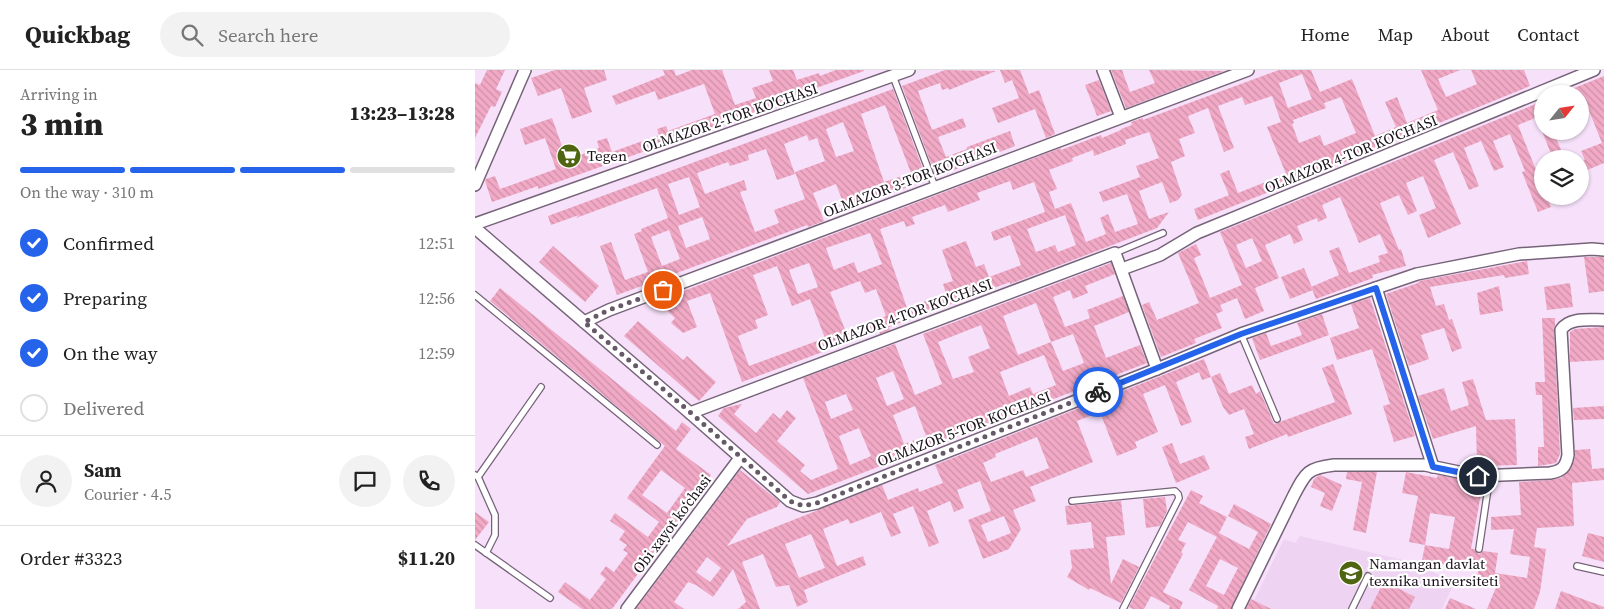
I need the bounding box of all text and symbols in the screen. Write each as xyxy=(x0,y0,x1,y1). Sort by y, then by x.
search box xyxy=(160,12,510,57)
text: Quickbag xyxy=(25,18,130,51)
icon: search xyxy=(178,21,206,49)
text: Search here xyxy=(218,22,318,48)
text: Home xyxy=(1301,22,1350,47)
text: Map xyxy=(1378,22,1413,47)
text: About xyxy=(1441,22,1489,47)
text: Contact xyxy=(1517,22,1579,47)
street label: OLMAZOR 2-TOR KO'CHASI xyxy=(639,78,820,157)
text: Arriving in xyxy=(20,83,98,105)
north arrow xyxy=(1534,85,1589,140)
map controls xyxy=(1534,85,1589,205)
text: 13:23–13:28 xyxy=(350,100,455,126)
text: 3 min xyxy=(20,102,103,146)
street label: OLMAZOR 4-TOR KO'CHASI xyxy=(1261,109,1440,198)
street label: OLMAZOR 3-TOR KO'CHASI xyxy=(820,137,1000,222)
supermarket icon: Tegen xyxy=(556,143,582,169)
place label: Tegen xyxy=(587,145,627,166)
button: layers xyxy=(1534,150,1589,205)
text: On the way · 310 m xyxy=(20,181,154,203)
icon: check xyxy=(20,229,48,257)
text: Confirmed xyxy=(63,230,154,256)
text: 12:51 xyxy=(418,232,455,254)
pin xyxy=(642,269,684,311)
street label: OLMAZOR 4-TOR KO'CHASI xyxy=(815,273,995,356)
icon: bag xyxy=(649,276,677,304)
icon: check xyxy=(20,284,48,312)
text: Preparing xyxy=(63,285,147,311)
text: 12:56 xyxy=(418,287,455,309)
icon: check xyxy=(20,339,48,367)
text: On the way xyxy=(63,340,158,366)
text: 12:59 xyxy=(418,342,455,364)
courier xyxy=(1073,367,1123,417)
icon: bike xyxy=(1084,378,1112,406)
street label: OLMAZOR 5-TOR KO'CHASI xyxy=(874,386,1054,471)
text: Delivered xyxy=(63,395,144,421)
button: person xyxy=(20,455,72,507)
button: chat xyxy=(339,455,391,507)
button: phone xyxy=(403,455,455,507)
pin xyxy=(1457,455,1499,497)
text: Sam xyxy=(84,457,122,483)
icon: home xyxy=(1464,462,1492,490)
street label: Obi xayot koʻchasi xyxy=(627,470,716,577)
text: Courier · 4.5 xyxy=(84,483,172,505)
text: Order #3323 xyxy=(20,545,122,571)
text: $11.20 xyxy=(398,545,455,571)
place label: Namangan davlat texnika universiteti xyxy=(1369,553,1498,591)
school or university icon: Namangan davlat texnika universiteti xyxy=(1338,560,1364,586)

